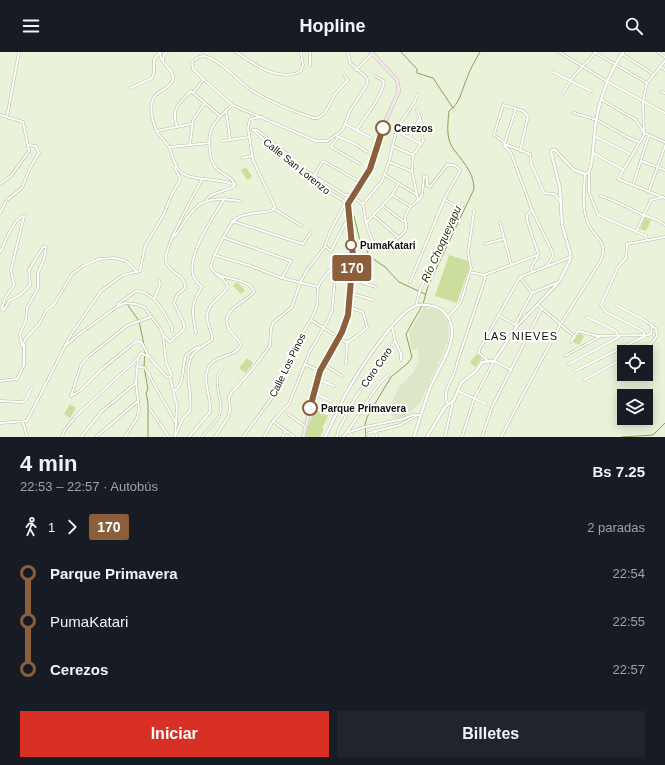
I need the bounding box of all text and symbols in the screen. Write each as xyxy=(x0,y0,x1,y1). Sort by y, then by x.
icon: menu xyxy=(20,15,42,37)
icon: search xyxy=(623,15,645,37)
text: Hopline xyxy=(300,16,366,36)
marker: Cerezos xyxy=(375,120,391,136)
place label: Cerezos xyxy=(394,123,433,134)
street label: Calle San Lorenzo xyxy=(261,136,332,197)
water label: Río Choqueyapu xyxy=(419,204,463,284)
marker: PumaKatari xyxy=(345,239,357,251)
place label: PumaKatari xyxy=(360,240,416,251)
line badge: 170 xyxy=(329,255,375,281)
text: 170 xyxy=(340,260,364,276)
district label: LAS NIEVES xyxy=(484,330,558,342)
street label: Calle Los Pinos xyxy=(267,332,308,399)
street label: Coro Coro xyxy=(359,345,394,389)
map controls xyxy=(617,345,653,425)
button: locate xyxy=(617,345,653,381)
button: layers xyxy=(617,389,653,425)
marker: Parque Primavera xyxy=(302,400,318,416)
place label: Parque Primavera xyxy=(321,403,406,414)
text: 4 min xyxy=(20,451,77,476)
text: Bs 7.25 xyxy=(592,463,645,480)
text: 22:53 – 22:57 · Autobús xyxy=(20,479,158,494)
icon: walk xyxy=(20,516,42,538)
icon: forward xyxy=(61,516,83,538)
text: 170 xyxy=(97,519,121,535)
text: 1 xyxy=(48,520,55,535)
text: 2 paradas xyxy=(587,520,645,535)
text: Parque Primavera xyxy=(50,565,178,582)
text: 22:54 xyxy=(612,566,645,581)
text: PumaKatari xyxy=(50,613,128,630)
text: 22:55 xyxy=(612,614,645,629)
text: Cerezos xyxy=(50,661,108,678)
text: 22:57 xyxy=(612,662,645,677)
button: Iniciar xyxy=(20,711,329,757)
button: Billetes xyxy=(337,711,645,757)

